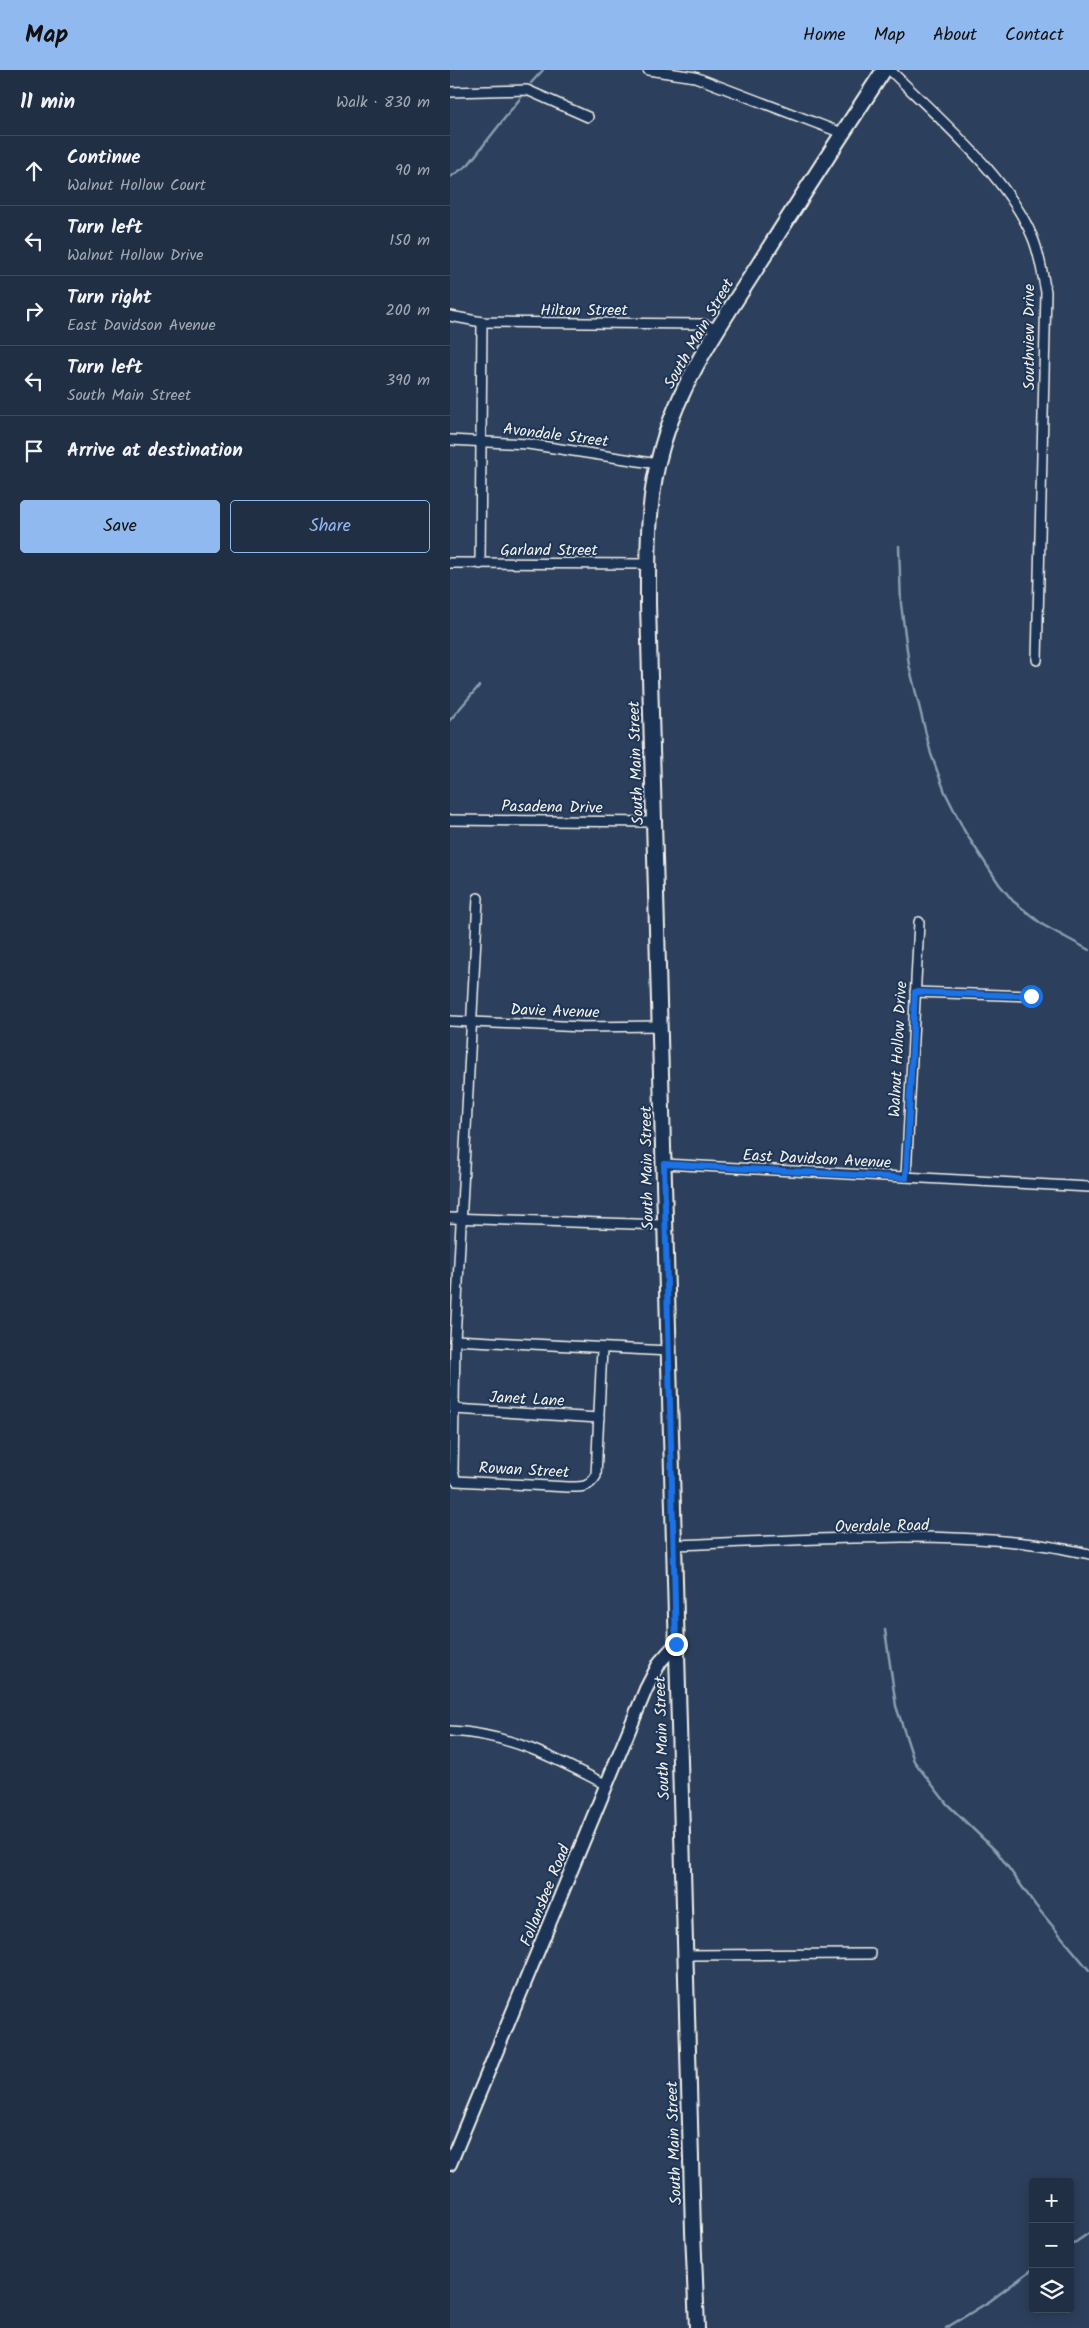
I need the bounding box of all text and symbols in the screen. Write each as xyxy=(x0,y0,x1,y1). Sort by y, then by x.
text: Map xyxy=(25,16,68,55)
text: Home xyxy=(803,21,846,50)
text: Map xyxy=(874,21,905,50)
text: About xyxy=(933,21,977,50)
text: Contact xyxy=(1005,21,1064,50)
text: 11 min xyxy=(20,86,75,119)
text: Walk · 830 m xyxy=(336,90,430,115)
text: Continue xyxy=(67,143,140,173)
icon: ahead xyxy=(20,157,48,185)
text: 90 m xyxy=(395,158,430,183)
text: Walnut Hollow Court xyxy=(67,173,206,198)
text: Turn left xyxy=(67,213,142,243)
icon: left xyxy=(20,227,48,255)
text: 150 m xyxy=(389,228,430,253)
text: Walnut Hollow Drive xyxy=(67,243,203,268)
street label: South Main Street xyxy=(657,273,742,394)
text: Turn right xyxy=(67,283,152,313)
street label: Southview Drive xyxy=(1017,284,1042,390)
icon: right xyxy=(20,297,48,325)
text: 200 m xyxy=(386,298,430,323)
street label: Hilton Street xyxy=(540,298,629,323)
text: East Davidson Avenue xyxy=(67,313,216,338)
text: Turn left xyxy=(67,353,142,383)
icon: left xyxy=(20,367,48,395)
text: 390 m xyxy=(386,368,430,393)
text: South Main Street xyxy=(67,383,191,408)
street label: Avondale Street xyxy=(502,417,611,454)
text: Arrive at destination xyxy=(67,436,243,466)
icon: arrive xyxy=(20,437,48,465)
button: Save xyxy=(20,500,220,553)
button: Share xyxy=(230,500,430,553)
street label: Garland Street xyxy=(500,538,599,563)
street label: South Main Street xyxy=(622,700,651,825)
street label: Pasadena Drive xyxy=(501,794,603,821)
street label: Walnut Hollow Drive xyxy=(882,980,915,1118)
route start xyxy=(1020,985,1043,1008)
street label: Davie Avenue xyxy=(510,997,600,1026)
street label: South Main Street xyxy=(634,1105,661,1230)
street label: East Davidson Avenue xyxy=(742,1143,892,1176)
street label: Janet Lane xyxy=(489,1385,565,1414)
street label: Rowan Street xyxy=(478,1456,571,1485)
street label: Overdale Road xyxy=(835,1513,930,1540)
route end xyxy=(665,1633,688,1656)
street label: South Main Street xyxy=(648,1675,677,1800)
street label: Follansbee Road xyxy=(514,1840,578,1950)
street label: South Main Street xyxy=(660,2080,689,2205)
map controls xyxy=(1029,2178,1074,2313)
button: + xyxy=(1029,2178,1074,2223)
button: − xyxy=(1029,2223,1074,2268)
button: layers xyxy=(1029,2268,1074,2313)

